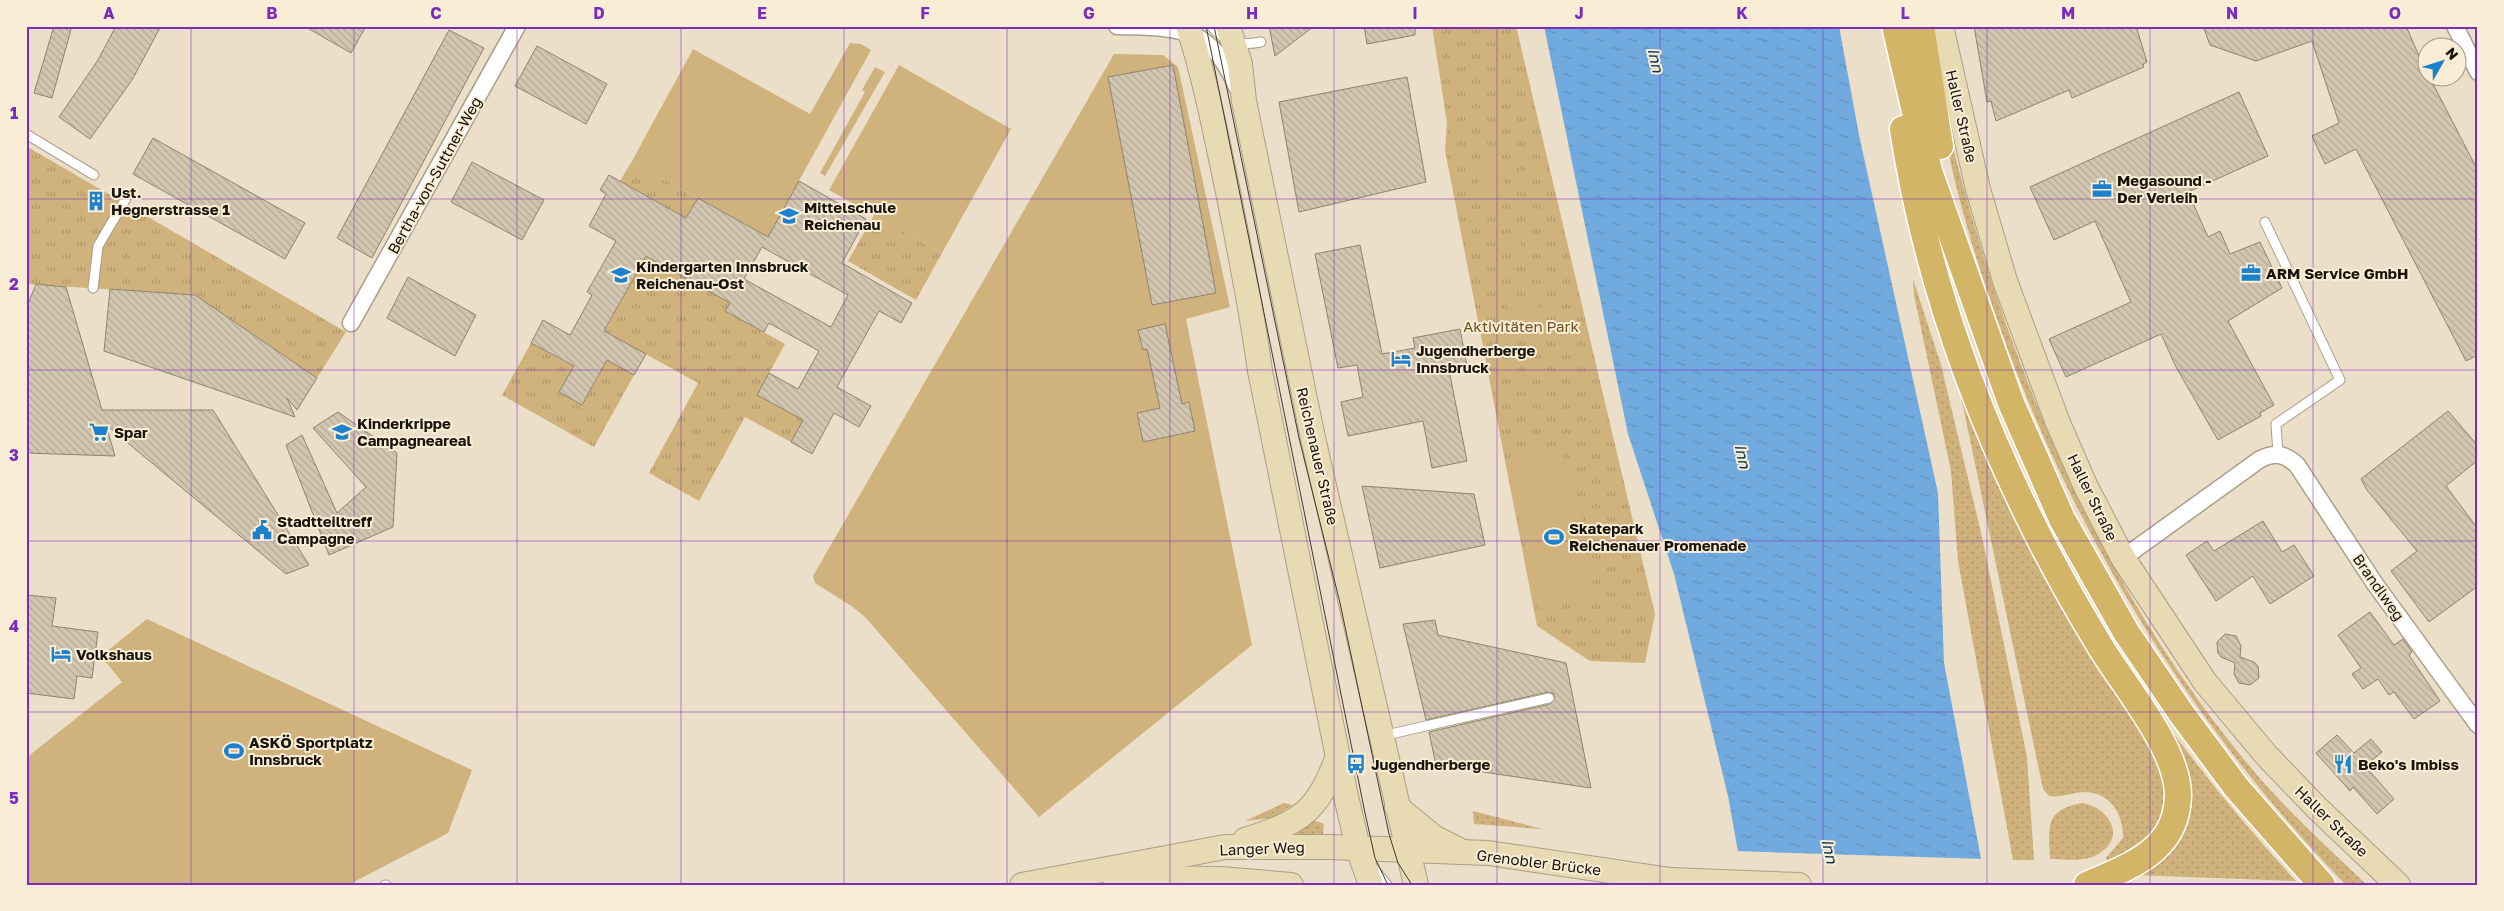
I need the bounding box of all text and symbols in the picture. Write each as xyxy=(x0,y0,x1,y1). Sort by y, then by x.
text: A xyxy=(103,3,115,23)
text: B xyxy=(266,3,278,23)
text: C xyxy=(430,3,442,23)
text: D xyxy=(593,3,605,23)
text: E xyxy=(757,3,767,23)
text: F xyxy=(920,3,930,23)
text: G xyxy=(1083,3,1095,23)
text: H xyxy=(1246,3,1258,23)
text: I xyxy=(1412,3,1418,23)
text: J xyxy=(1574,3,1584,23)
text: K xyxy=(1736,3,1748,23)
text: L xyxy=(1900,3,1910,23)
text: M xyxy=(2061,3,2075,23)
text: N xyxy=(2226,3,2238,23)
text: O xyxy=(2389,3,2401,23)
north arrow xyxy=(2416,38,2466,88)
text: N xyxy=(2443,44,2462,63)
water label: Inn xyxy=(1644,46,1669,75)
street label: Haller Straße xyxy=(1943,68,1981,164)
street label: Bertha-von-Suttner-Weg xyxy=(383,93,485,257)
text: 1 xyxy=(10,103,18,123)
place label: Megasound - Der Verleih xyxy=(2117,171,2212,206)
office icon: Megasound - Der Verleih xyxy=(2091,178,2113,200)
place label: Ust. Hegnerstrasse 1 xyxy=(111,183,230,218)
building icon: Ust. Hegnerstrasse 1 xyxy=(85,190,107,212)
place label: Mittelschule Reichenau xyxy=(804,198,896,233)
school or university icon: Mittelschule Reichenau xyxy=(778,205,800,227)
place label: Kindergarten Innsbruck Reichenau-Ost xyxy=(636,257,809,292)
office icon: ARM Service GmbH xyxy=(2240,262,2262,284)
school or university icon: Kindergarten Innsbruck Reichenau-Ost xyxy=(610,264,632,286)
place label: ARM Service GmbH xyxy=(2266,264,2408,282)
text: 2 xyxy=(9,274,19,294)
park label: Aktivitäten Park xyxy=(1463,317,1579,335)
place label: Jugendherberge Innsbruck xyxy=(1416,341,1536,376)
hotel icon: Jugendherberge Innsbruck xyxy=(1390,348,1412,370)
street label: Reichenauer Straße xyxy=(1293,385,1343,527)
place label: Kinderkrippe Campagneareal xyxy=(357,414,471,449)
supermarket icon: Spar xyxy=(88,421,110,443)
school or university icon: Kinderkrippe Campagneareal xyxy=(331,421,353,443)
place label: Spar xyxy=(114,423,148,441)
water label: Inn xyxy=(1731,442,1756,471)
text: 3 xyxy=(9,445,19,465)
street label: Haller Straße xyxy=(2064,451,2122,544)
place label: Stadtteiltreff Campagne xyxy=(277,512,373,547)
public building icon: Stadtteiltreff Campagne xyxy=(251,519,273,541)
place label: Skatepark Reichenauer Promenade xyxy=(1569,519,1747,554)
sports icon: Skatepark Reichenauer Promenade xyxy=(1543,526,1565,548)
street label: Brandlweg xyxy=(2349,550,2409,624)
text: 4 xyxy=(9,616,19,636)
hotel icon: Volkshaus xyxy=(50,643,72,665)
place label: Volkshaus xyxy=(76,645,152,663)
place label: ASKÖ Sportplatz Innsbruck xyxy=(249,733,373,768)
sports icon: ASKÖ Sportplatz Innsbruck xyxy=(223,740,245,762)
bus stop icon: Jugendherberge xyxy=(1345,753,1367,775)
restaurant icon: Beko's Imbiss xyxy=(2332,753,2354,775)
place label: Jugendherberge xyxy=(1371,755,1491,773)
place label: Beko's Imbiss xyxy=(2358,755,2459,773)
street label: Haller Straße xyxy=(2292,782,2372,861)
text: 5 xyxy=(9,788,19,808)
water label: Inn xyxy=(1818,837,1843,866)
street label: Langer Weg xyxy=(1219,838,1305,858)
street label: Grenobler Brücke xyxy=(1476,845,1603,879)

